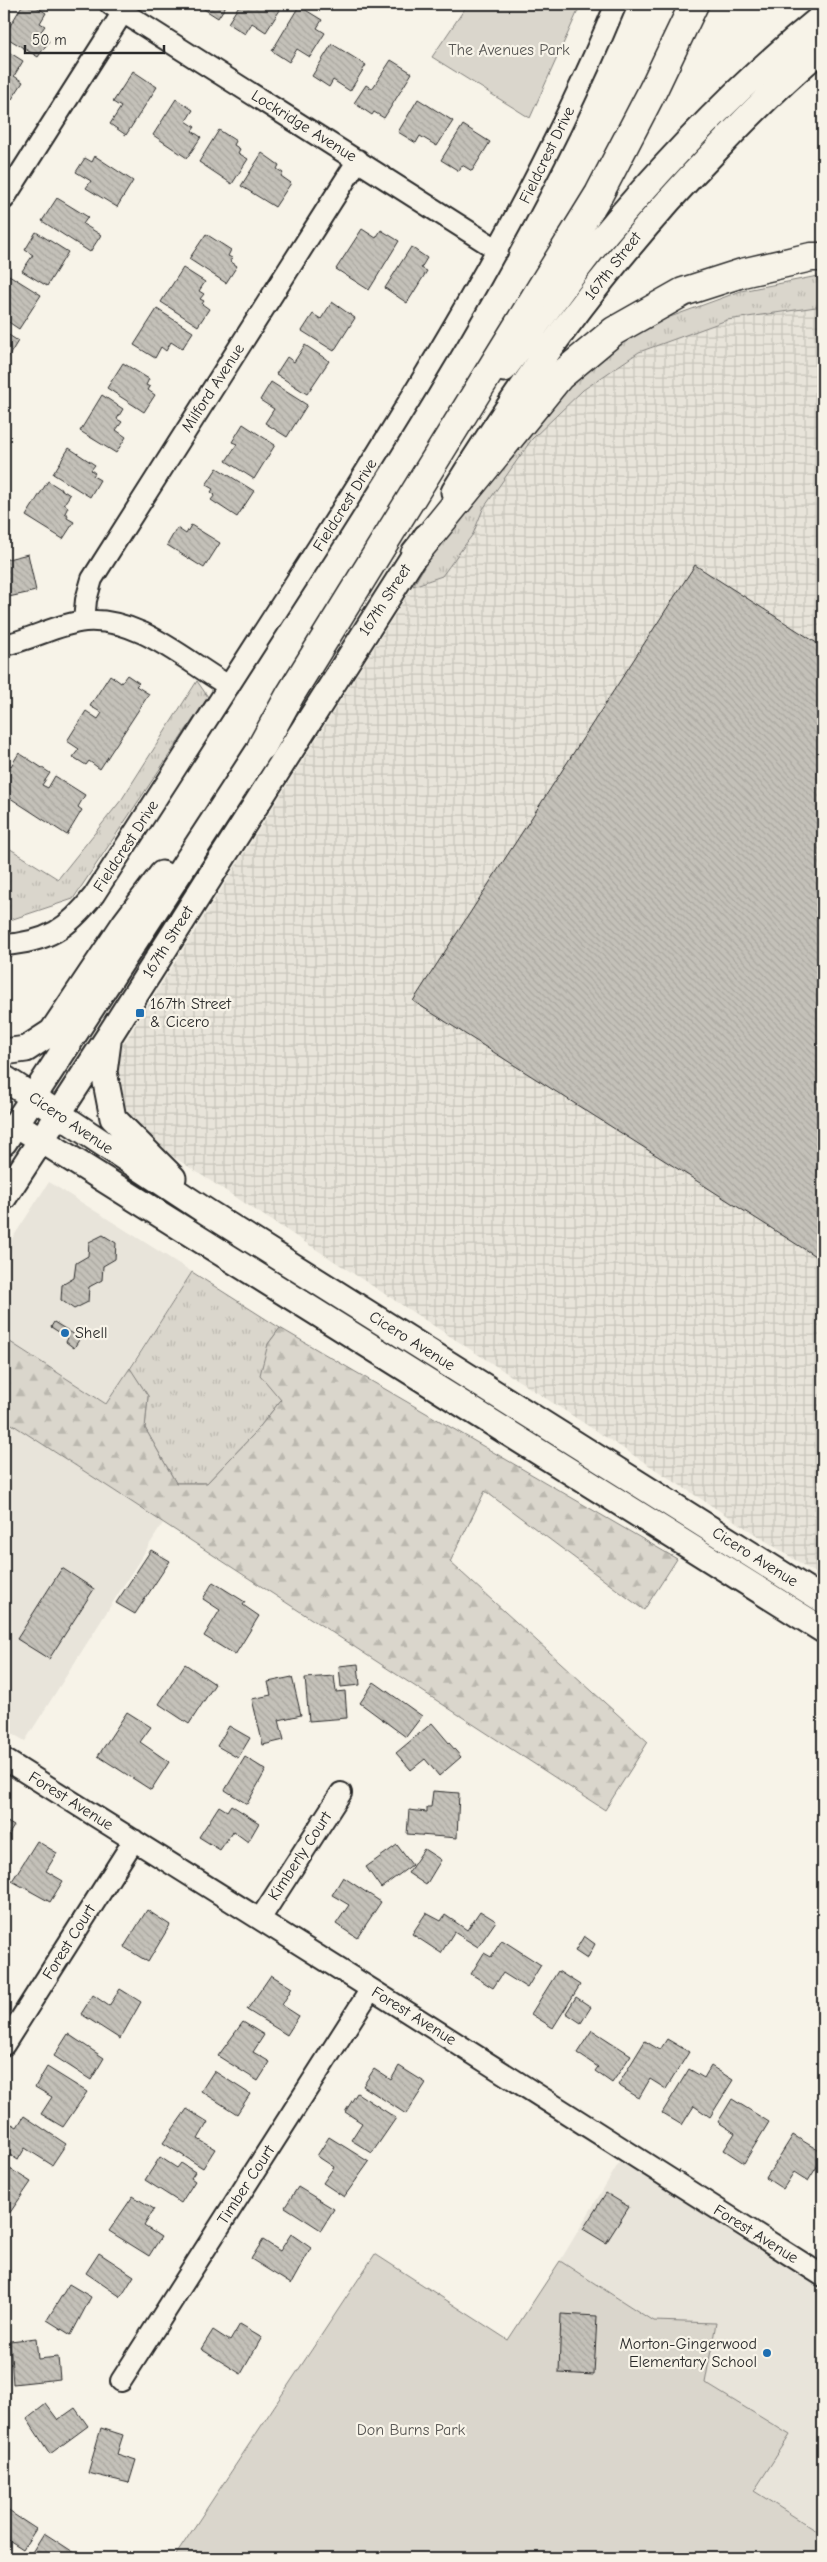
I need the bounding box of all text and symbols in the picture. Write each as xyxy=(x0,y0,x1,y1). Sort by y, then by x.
scale bar xyxy=(25,22,164,54)
text: 50 m xyxy=(32,31,67,49)
park label: The Avenues Park xyxy=(448,41,570,59)
street label: Lockridge Avenue xyxy=(248,86,360,166)
street label: Fieldcrest Drive xyxy=(516,104,578,206)
street label: 167th Street xyxy=(581,228,645,304)
street label: Milford Avenue xyxy=(178,340,248,436)
street label: Fieldcrest Drive xyxy=(309,455,381,555)
street label: 167th Street xyxy=(355,561,415,639)
street label: Fieldcrest Drive xyxy=(90,797,162,895)
street label: 167th Street xyxy=(139,902,197,981)
place label: 167th Street & Cicero xyxy=(150,995,232,1031)
marker: 167th Street & Cicero xyxy=(134,1007,146,1019)
street label: Cicero Avenue xyxy=(25,1088,117,1158)
street label: Cicero Avenue xyxy=(366,1307,458,1375)
place label: Shell xyxy=(75,1324,107,1342)
marker: Shell xyxy=(59,1327,71,1339)
street label: Cicero Avenue xyxy=(709,1523,801,1591)
street label: Forest Avenue xyxy=(25,1768,117,1834)
street label: Kimberly Court xyxy=(265,1808,336,1904)
street label: Forest Court xyxy=(39,1901,99,1983)
street label: Forest Avenue xyxy=(368,1983,460,2049)
street label: Timber Court xyxy=(214,2142,279,2228)
street label: Forest Avenue xyxy=(710,2201,802,2267)
place label: Morton-Gingerwood Elementary School xyxy=(619,2335,757,2371)
marker: Morton-Gingerwood Elementary School xyxy=(761,2347,773,2359)
park label: Don Burns Park xyxy=(357,2421,466,2439)

